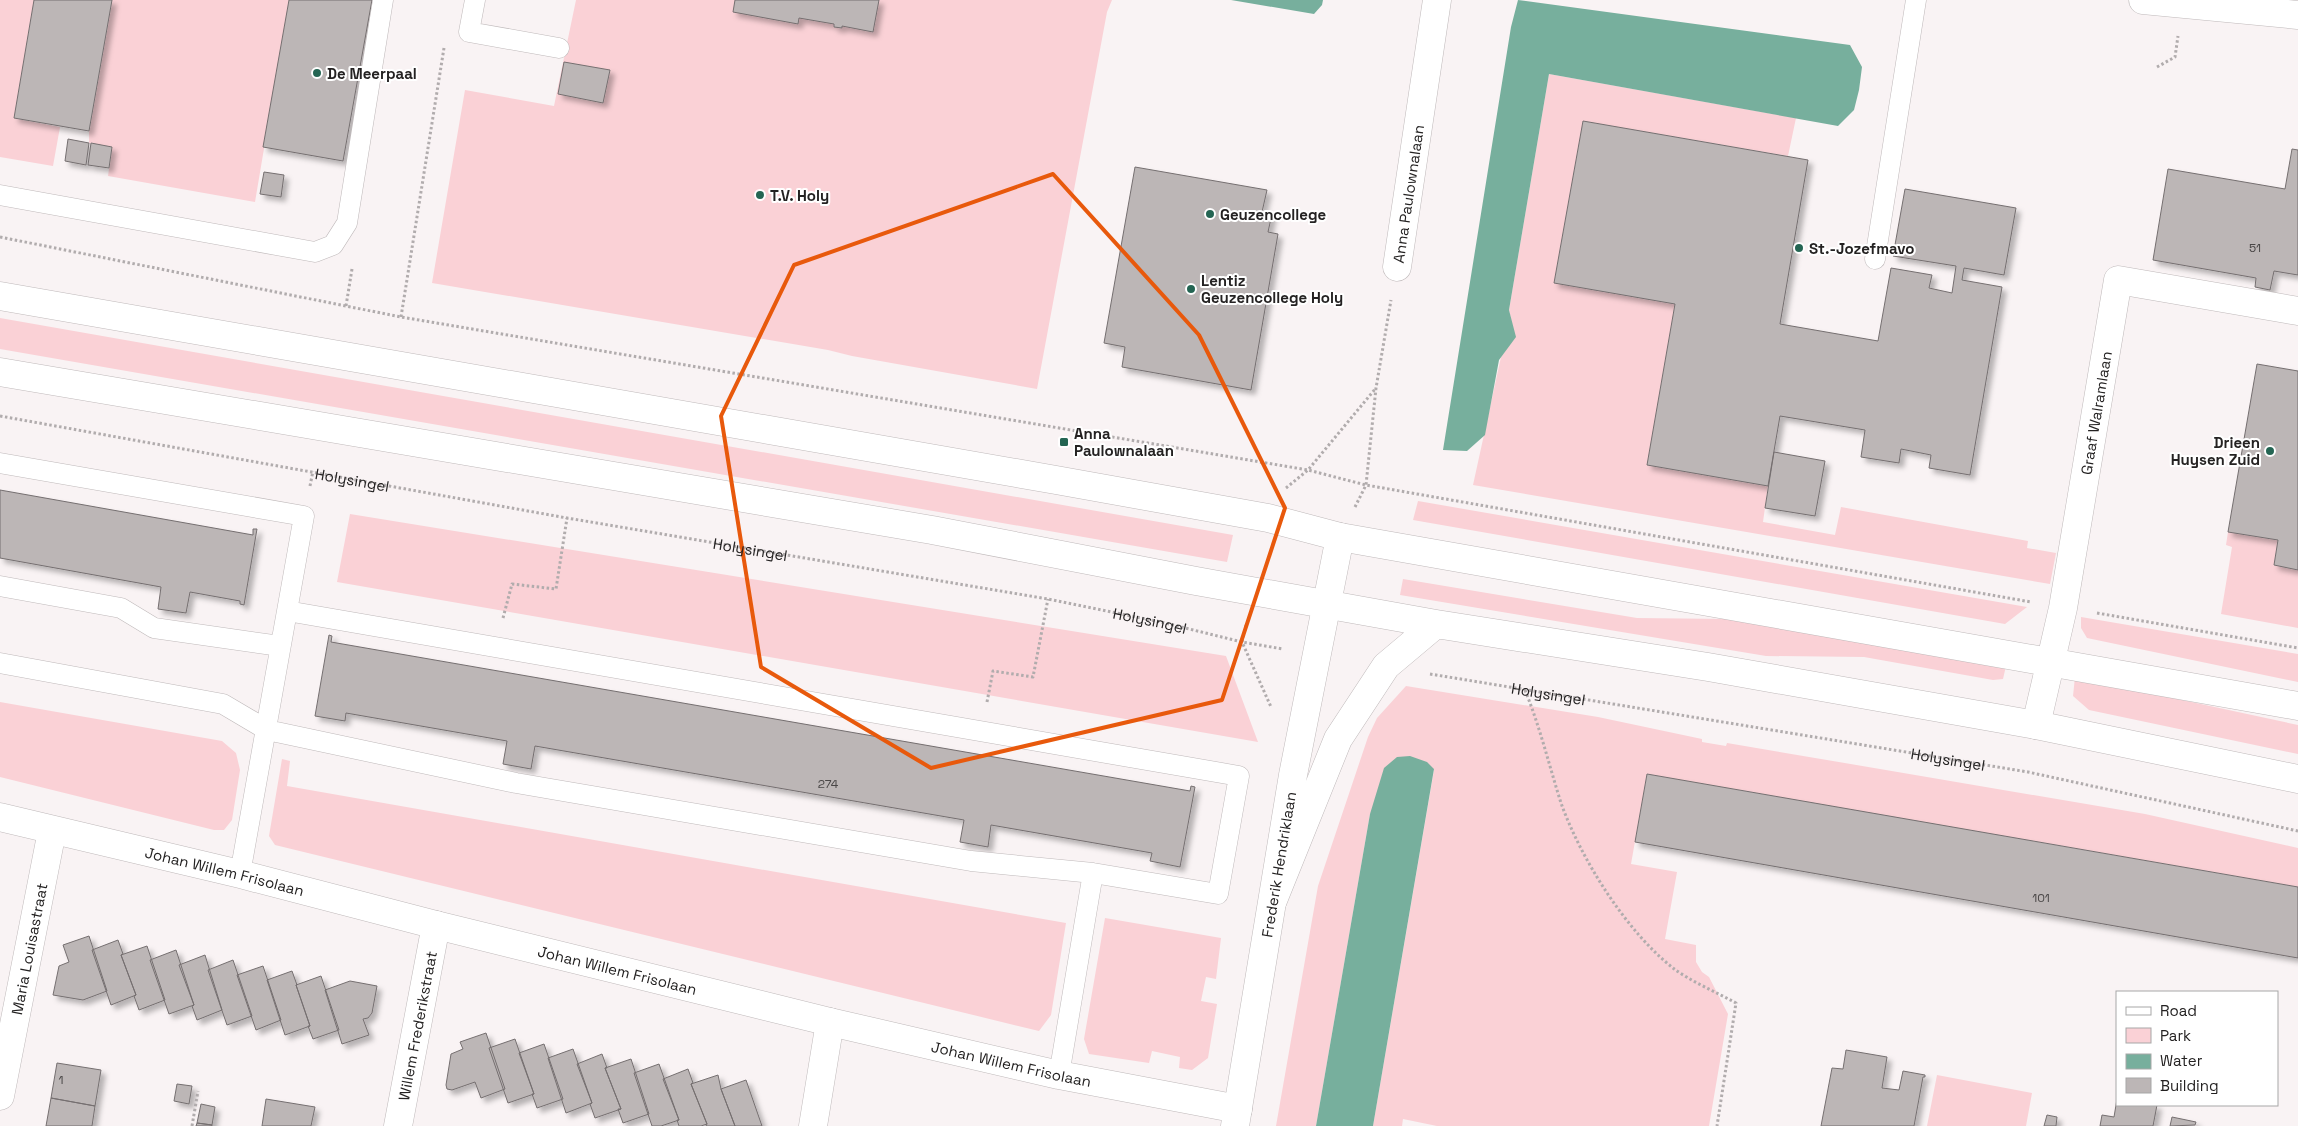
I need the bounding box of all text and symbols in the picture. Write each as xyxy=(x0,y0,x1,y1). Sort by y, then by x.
place label: De Meerpaal xyxy=(327,64,417,83)
marker: De Meerpaal xyxy=(311,67,323,79)
street label: Anna Paulownalaan xyxy=(1388,123,1428,264)
place label: T.V. Holy xyxy=(770,186,829,205)
marker: T.V. Holy xyxy=(754,189,766,201)
place label: Geuzencollege xyxy=(1220,205,1327,224)
marker: Geuzencollege xyxy=(1204,208,1216,220)
place label: St.-Jozefmavo xyxy=(1809,239,1914,258)
house number: 51 xyxy=(2249,240,2261,256)
marker: St.-Jozefmavo xyxy=(1793,242,1805,254)
place label: Lentiz Geuzencollege Holy xyxy=(1201,271,1343,307)
marker: Lentiz Geuzencollege Holy xyxy=(1185,283,1197,295)
street label: Graaf Walramlaan xyxy=(2076,350,2115,476)
place label: Anna Paulownalaan xyxy=(1074,424,1174,460)
place label: Drieen Huysen Zuid xyxy=(2171,433,2260,469)
marker: Anna Paulownalaan xyxy=(1058,436,1070,448)
marker: Drieen Huysen Zuid xyxy=(2264,445,2276,457)
street label: Holysingel xyxy=(314,463,391,495)
street label: Holysingel xyxy=(712,533,789,564)
street label: Holysingel xyxy=(1111,603,1189,638)
street label: Holysingel xyxy=(1510,678,1587,709)
street label: Holysingel xyxy=(1910,743,1987,774)
house number: 274 xyxy=(818,776,839,792)
street label: Frederik Hendriklaan xyxy=(1257,790,1300,939)
street label: Johan Willem Frisolaan xyxy=(143,842,306,900)
street label: Maria Louisastraat xyxy=(7,881,51,1016)
house number: 101 xyxy=(2032,890,2050,906)
street label: Johan Willem Frisolaan xyxy=(536,941,699,998)
street label: Willem Frederikstraat xyxy=(394,949,440,1102)
legend xyxy=(2116,991,2278,1106)
text: Road xyxy=(2160,1001,2197,1020)
text: Park xyxy=(2160,1026,2191,1045)
street label: Johan Willem Frisolaan xyxy=(930,1036,1093,1090)
text: Water xyxy=(2160,1051,2203,1070)
house number: 1 xyxy=(58,1072,64,1088)
text: Building xyxy=(2160,1076,2219,1095)

